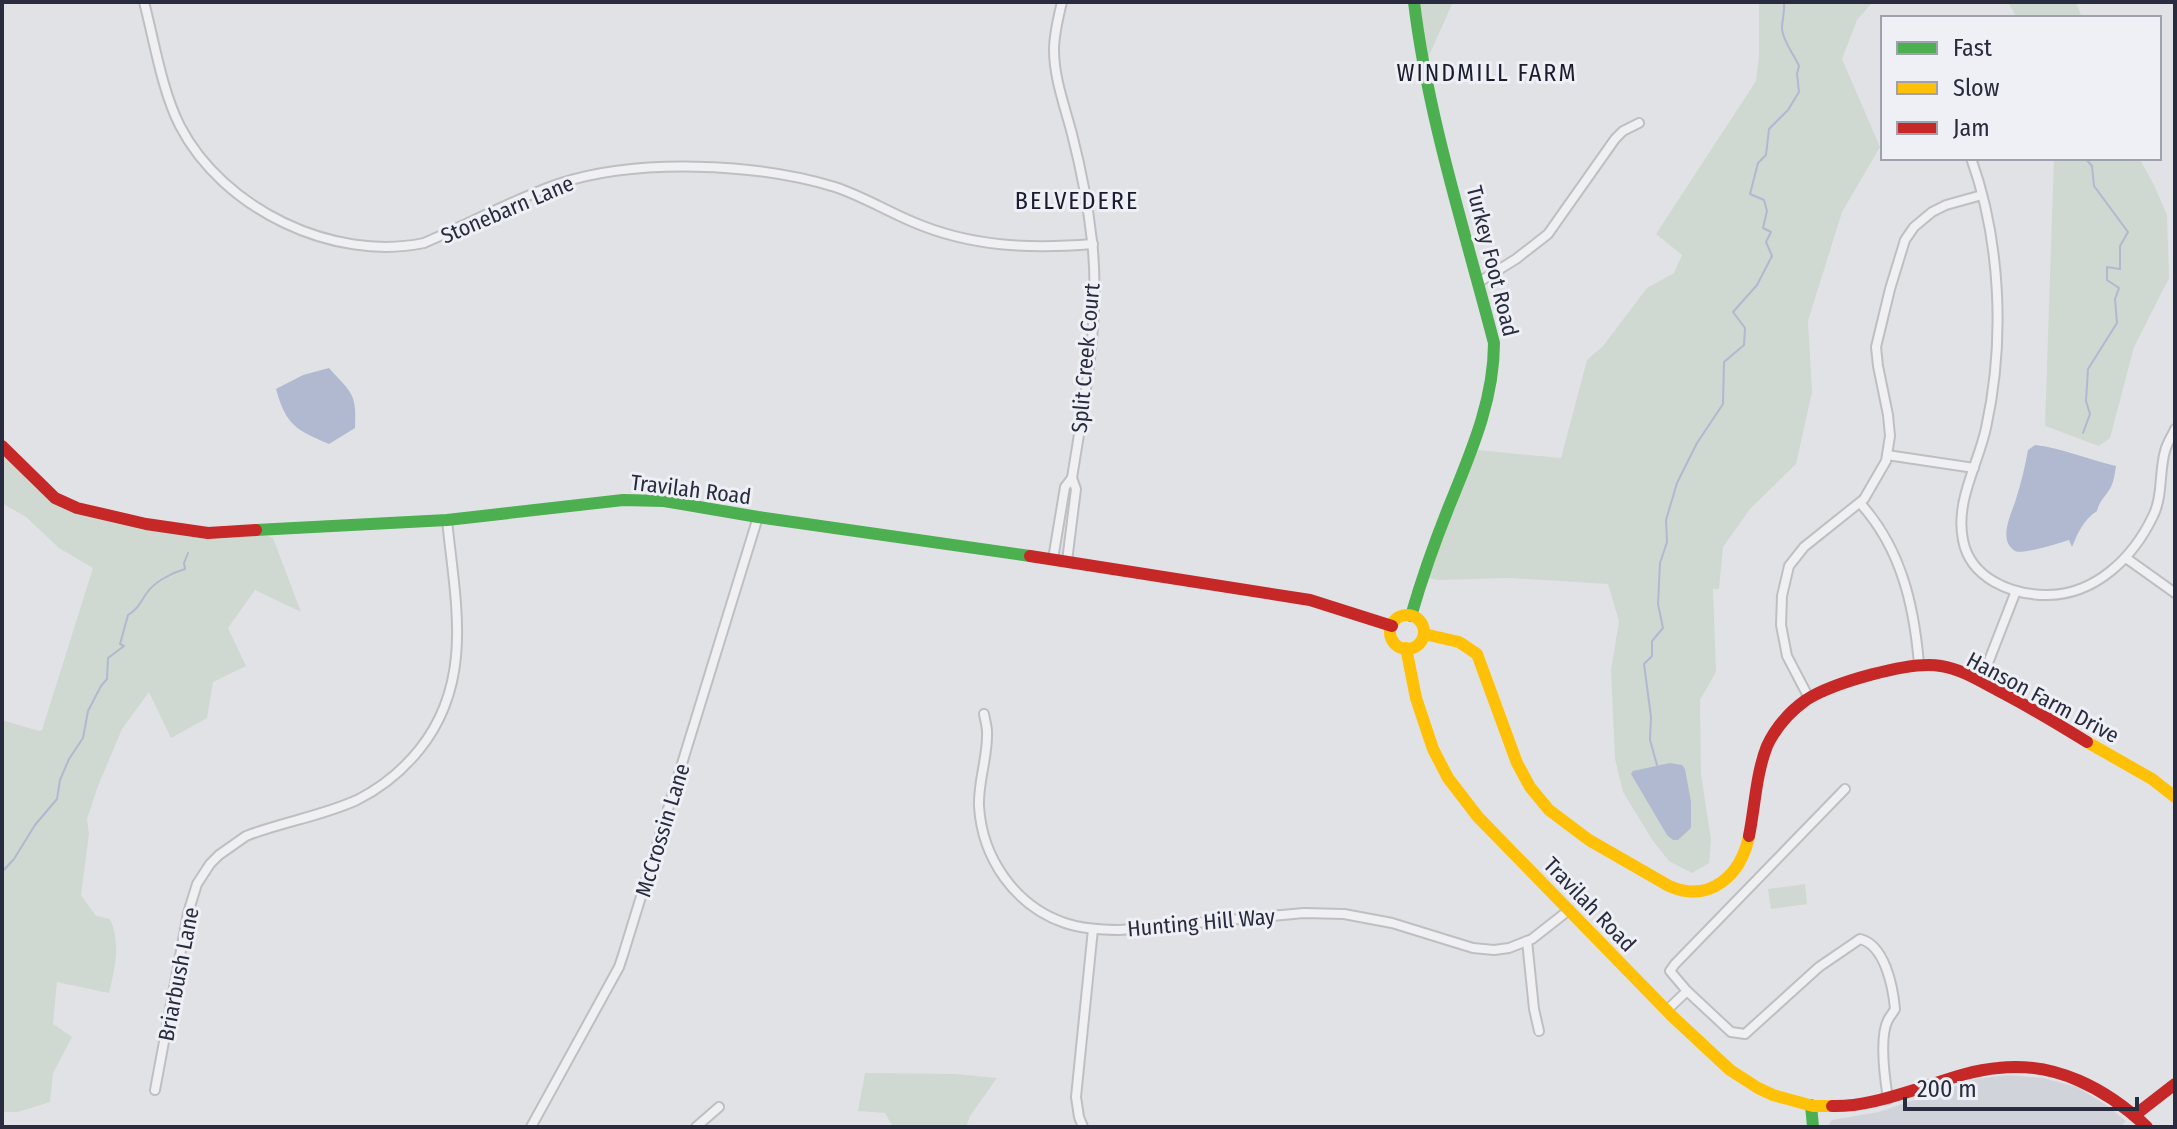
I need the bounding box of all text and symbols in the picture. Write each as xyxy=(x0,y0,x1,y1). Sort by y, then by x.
legend xyxy=(1881,16,2161,160)
text: Fast xyxy=(1953,34,1992,62)
district label: WINDMILL FARM xyxy=(1397,59,1577,87)
text: Slow xyxy=(1953,74,2000,102)
text: Jam xyxy=(1953,114,1990,142)
street label: Stonebarn Lane xyxy=(437,169,578,250)
street label: Turkey Foot Road xyxy=(1461,183,1524,339)
district label: BELVEDERE xyxy=(1015,187,1139,215)
street label: Split Creek Court xyxy=(1066,281,1106,434)
street label: Travilah Road xyxy=(629,469,753,510)
street label: Hanson Farm Drive xyxy=(1962,646,2124,749)
street label: McCrossin Lane xyxy=(629,760,696,900)
street label: Travilah Road xyxy=(1538,851,1641,957)
street label: Hunting Hill Way xyxy=(1126,903,1276,942)
street label: Briarbush Lane xyxy=(152,905,205,1043)
scale bar xyxy=(1905,1061,2137,1111)
text: 200 m xyxy=(1917,1075,1977,1103)

